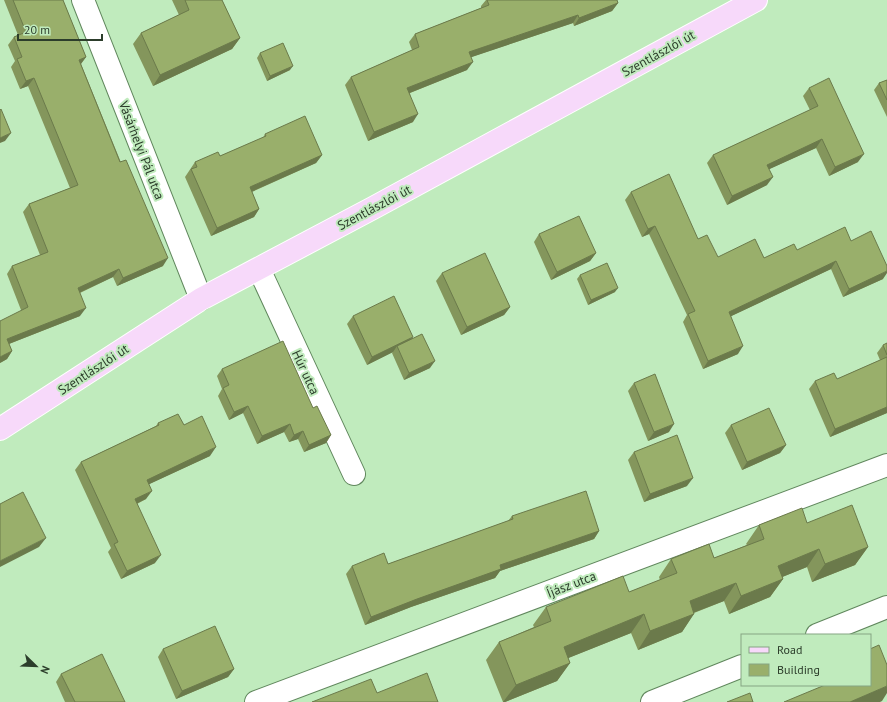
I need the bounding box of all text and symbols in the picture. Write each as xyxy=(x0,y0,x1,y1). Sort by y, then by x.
scale bar xyxy=(18,16,102,42)
text: 20 m xyxy=(24,22,50,37)
street label: Szentlászlói út xyxy=(619,26,698,81)
street label: Vásárhelyi Pál utca xyxy=(115,98,168,202)
street label: Szentlászlói út xyxy=(334,181,415,234)
street label: Szentlászlói út xyxy=(55,340,132,399)
street label: Húr utca xyxy=(288,347,323,397)
street label: Íjász utca xyxy=(544,567,598,602)
legend xyxy=(741,634,871,686)
text: Road xyxy=(777,642,802,657)
north arrow xyxy=(16,646,56,686)
text: Building xyxy=(777,662,820,677)
text: N xyxy=(37,664,53,676)

